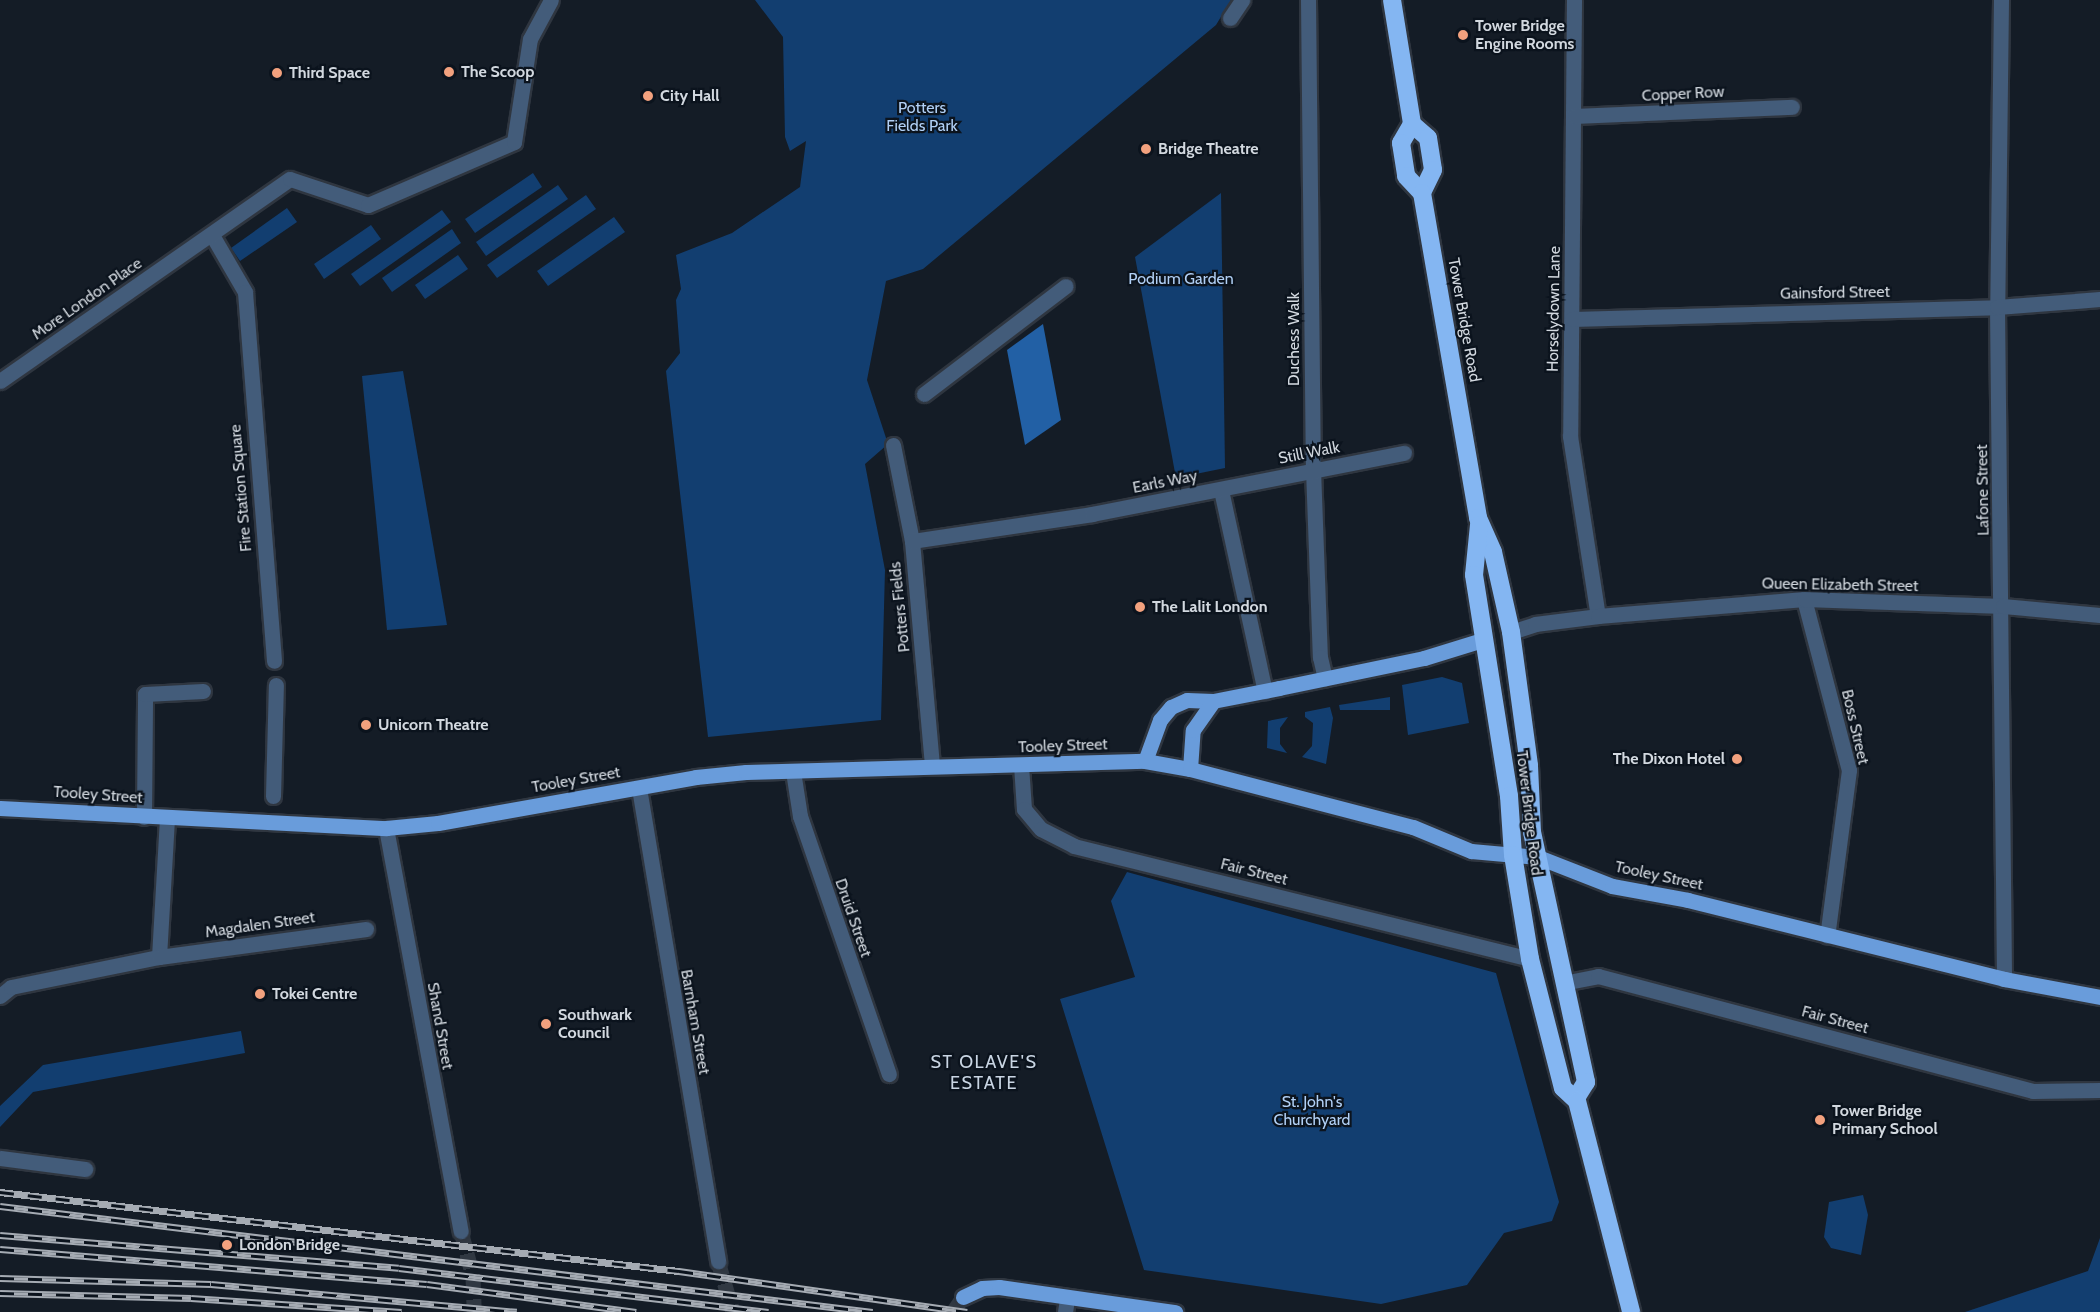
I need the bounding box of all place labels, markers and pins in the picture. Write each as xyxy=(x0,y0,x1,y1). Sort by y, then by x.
place label: Tower Bridge Engine Rooms xyxy=(1475,16,1574,54)
marker: Tower Bridge Engine Rooms xyxy=(1456,28,1470,42)
place label: The Scoop xyxy=(461,62,534,82)
place label: Third Space xyxy=(289,63,370,83)
marker: The Scoop xyxy=(442,65,456,79)
marker: Third Space xyxy=(270,66,284,80)
place label: City Hall xyxy=(660,86,720,106)
marker: City Hall xyxy=(641,89,655,103)
place label: Bridge Theatre xyxy=(1158,139,1259,159)
marker: Bridge Theatre xyxy=(1139,142,1153,156)
place label: The Lalit London xyxy=(1152,597,1268,617)
marker: The Lalit London xyxy=(1133,600,1147,614)
place label: Unicorn Theatre xyxy=(378,715,489,735)
marker: Unicorn Theatre xyxy=(359,718,373,732)
place label: The Dixon Hotel xyxy=(1613,749,1725,769)
marker: The Dixon Hotel xyxy=(1730,752,1744,766)
place label: Tokei Centre xyxy=(272,984,357,1004)
marker: Tokei Centre xyxy=(253,987,267,1001)
place label: Southwark Council xyxy=(558,1005,632,1043)
marker: Southwark Council xyxy=(539,1017,553,1031)
place label: Tower Bridge Primary School xyxy=(1832,1101,1938,1139)
marker: Tower Bridge Primary School xyxy=(1813,1113,1827,1127)
place label: London Bridge xyxy=(239,1235,340,1255)
marker: London Bridge xyxy=(220,1238,234,1252)

